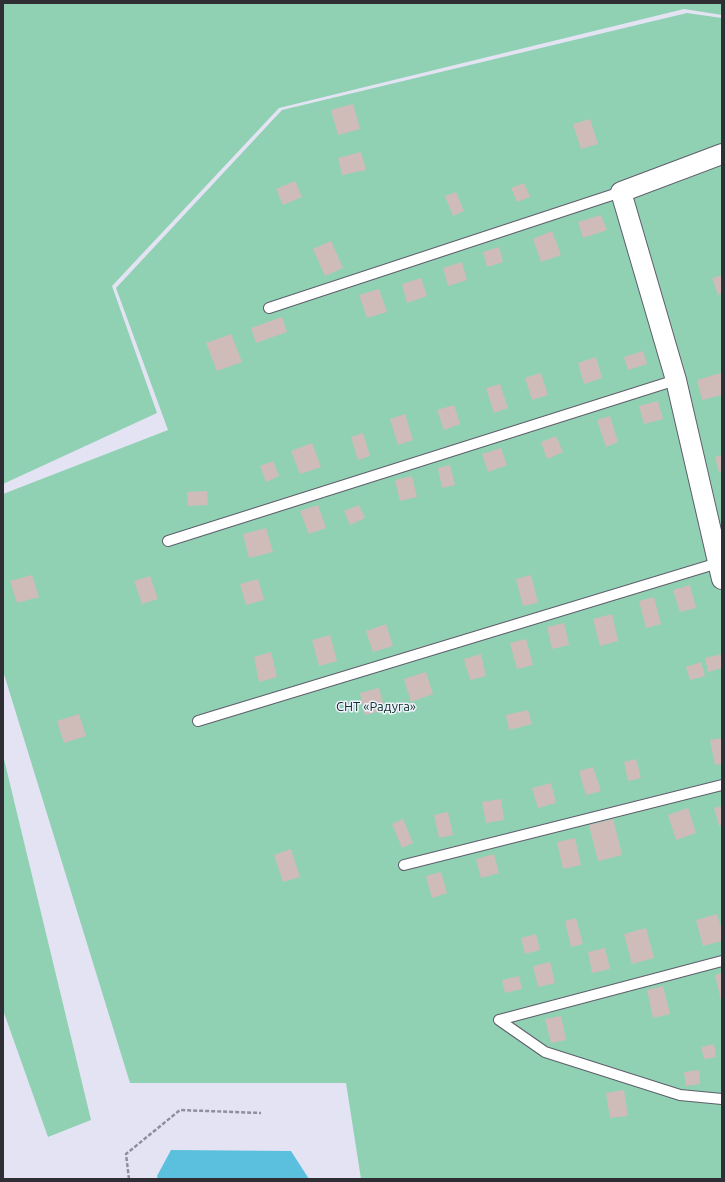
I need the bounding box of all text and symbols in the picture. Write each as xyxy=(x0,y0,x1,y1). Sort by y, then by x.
park label: СНТ «Радуга» xyxy=(336,699,416,715)

